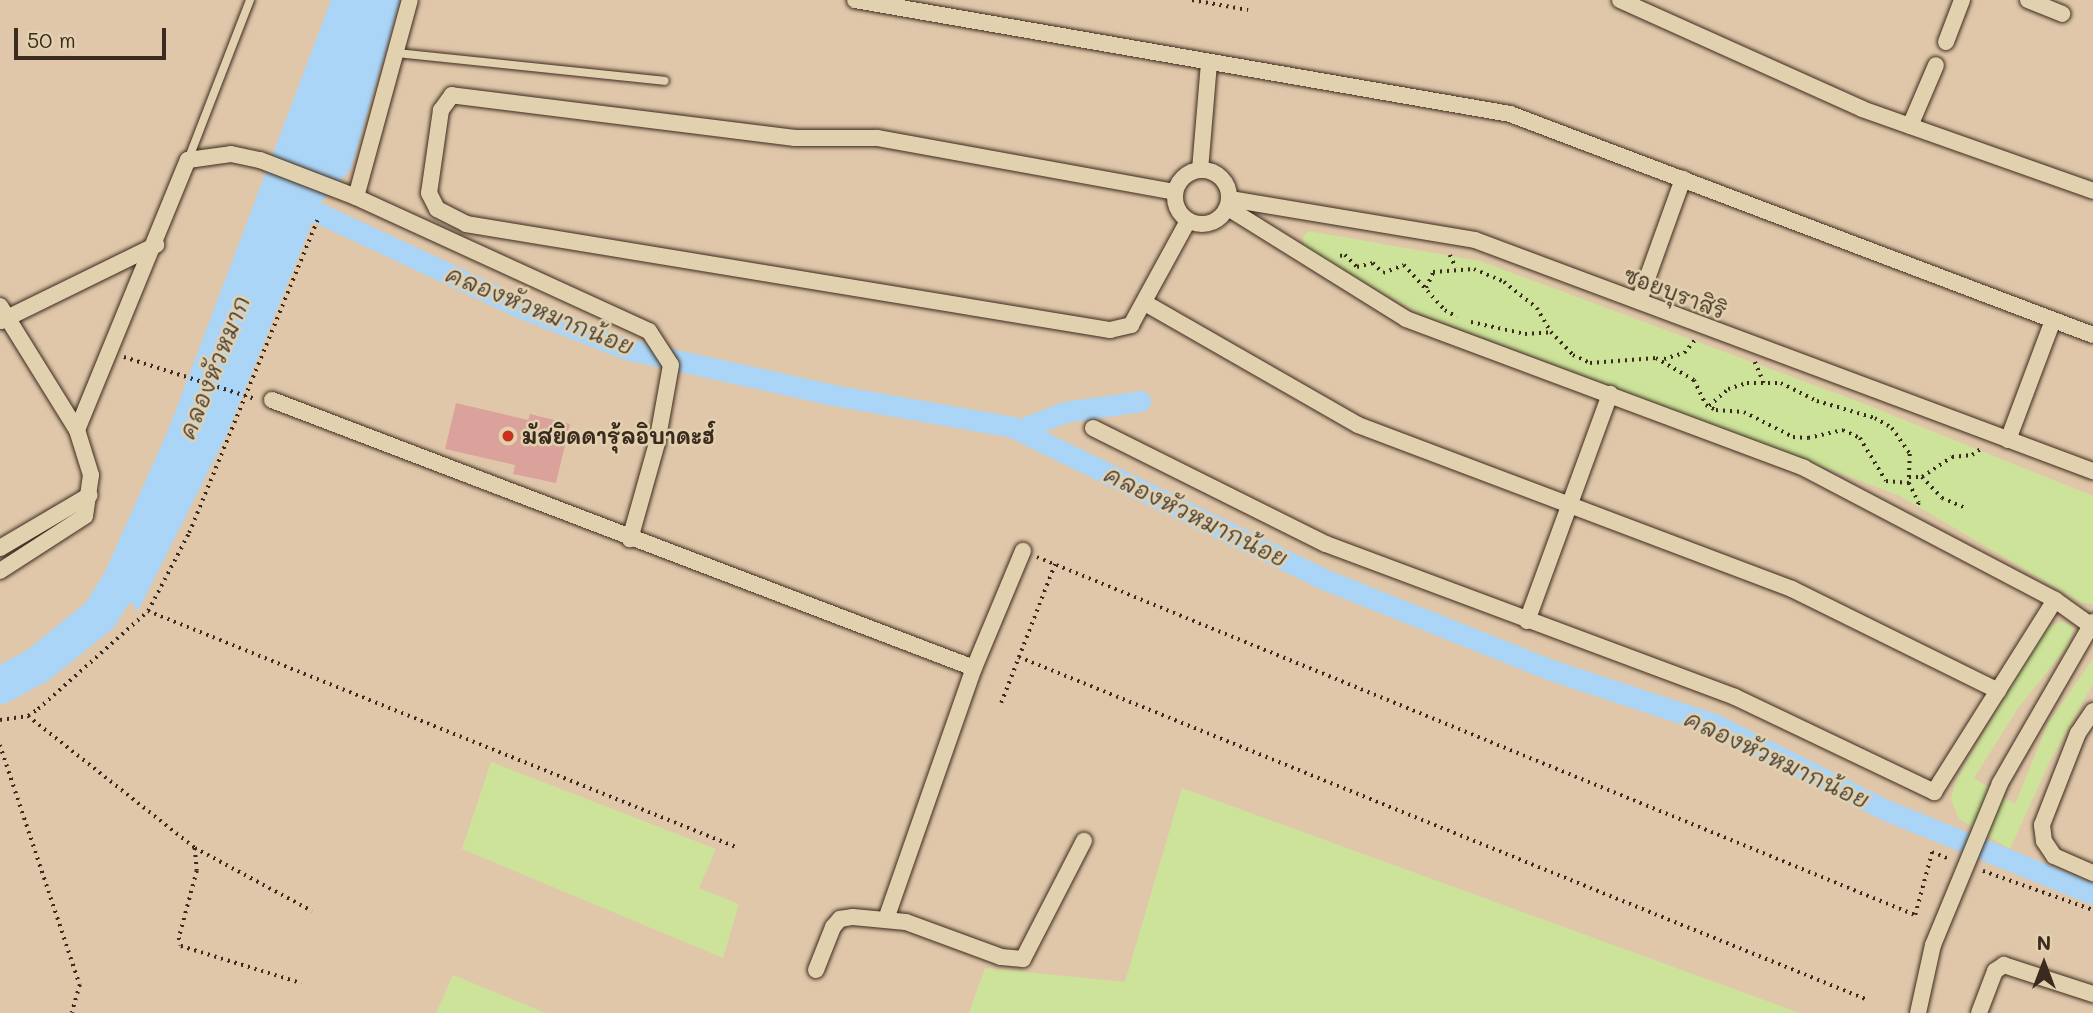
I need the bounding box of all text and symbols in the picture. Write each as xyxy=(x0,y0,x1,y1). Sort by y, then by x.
scale bar xyxy=(18,14,170,58)
text: 50 m xyxy=(27,26,76,53)
water label: คลองหัวหมากน้อย xyxy=(442,260,638,360)
street label: ซอยบุราสิริ xyxy=(1620,262,1730,324)
water label: คลองหัวหมาก xyxy=(173,291,255,443)
place label: มัสยิดดารุ้ลอิบาดะฮ์ xyxy=(522,423,715,449)
marker: มัสยิดดารุ้ลอิบาดะฮ์ xyxy=(500,428,516,444)
water label: คลองหัวหมากน้อย xyxy=(1100,460,1292,572)
water label: คลองหัวหมากน้อย xyxy=(1681,704,1873,814)
north arrow xyxy=(2009,929,2079,999)
text: N xyxy=(2037,930,2051,955)

